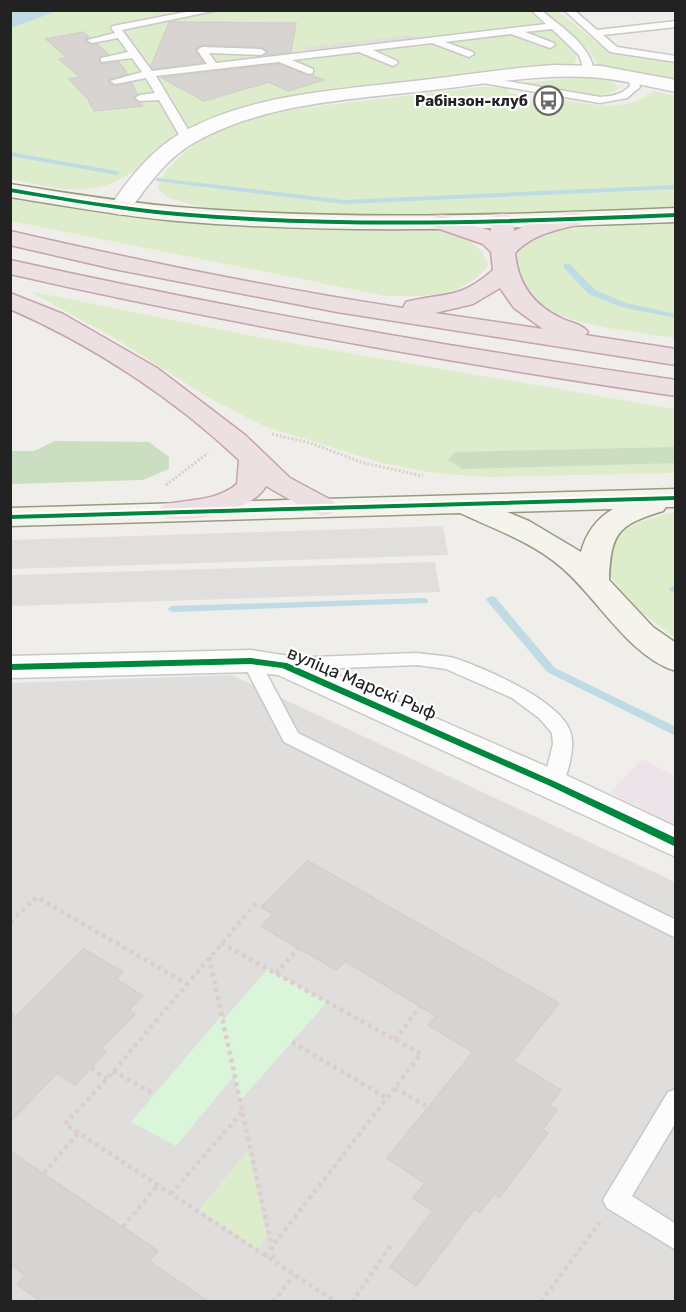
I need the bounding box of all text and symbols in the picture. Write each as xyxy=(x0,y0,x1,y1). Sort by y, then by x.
bus stop icon: Рабінзон-клуб xyxy=(533,85,565,117)
place label: Рабінзон-клуб xyxy=(415,92,528,110)
street label: вуліца Марскі Рыф xyxy=(284,642,440,724)

